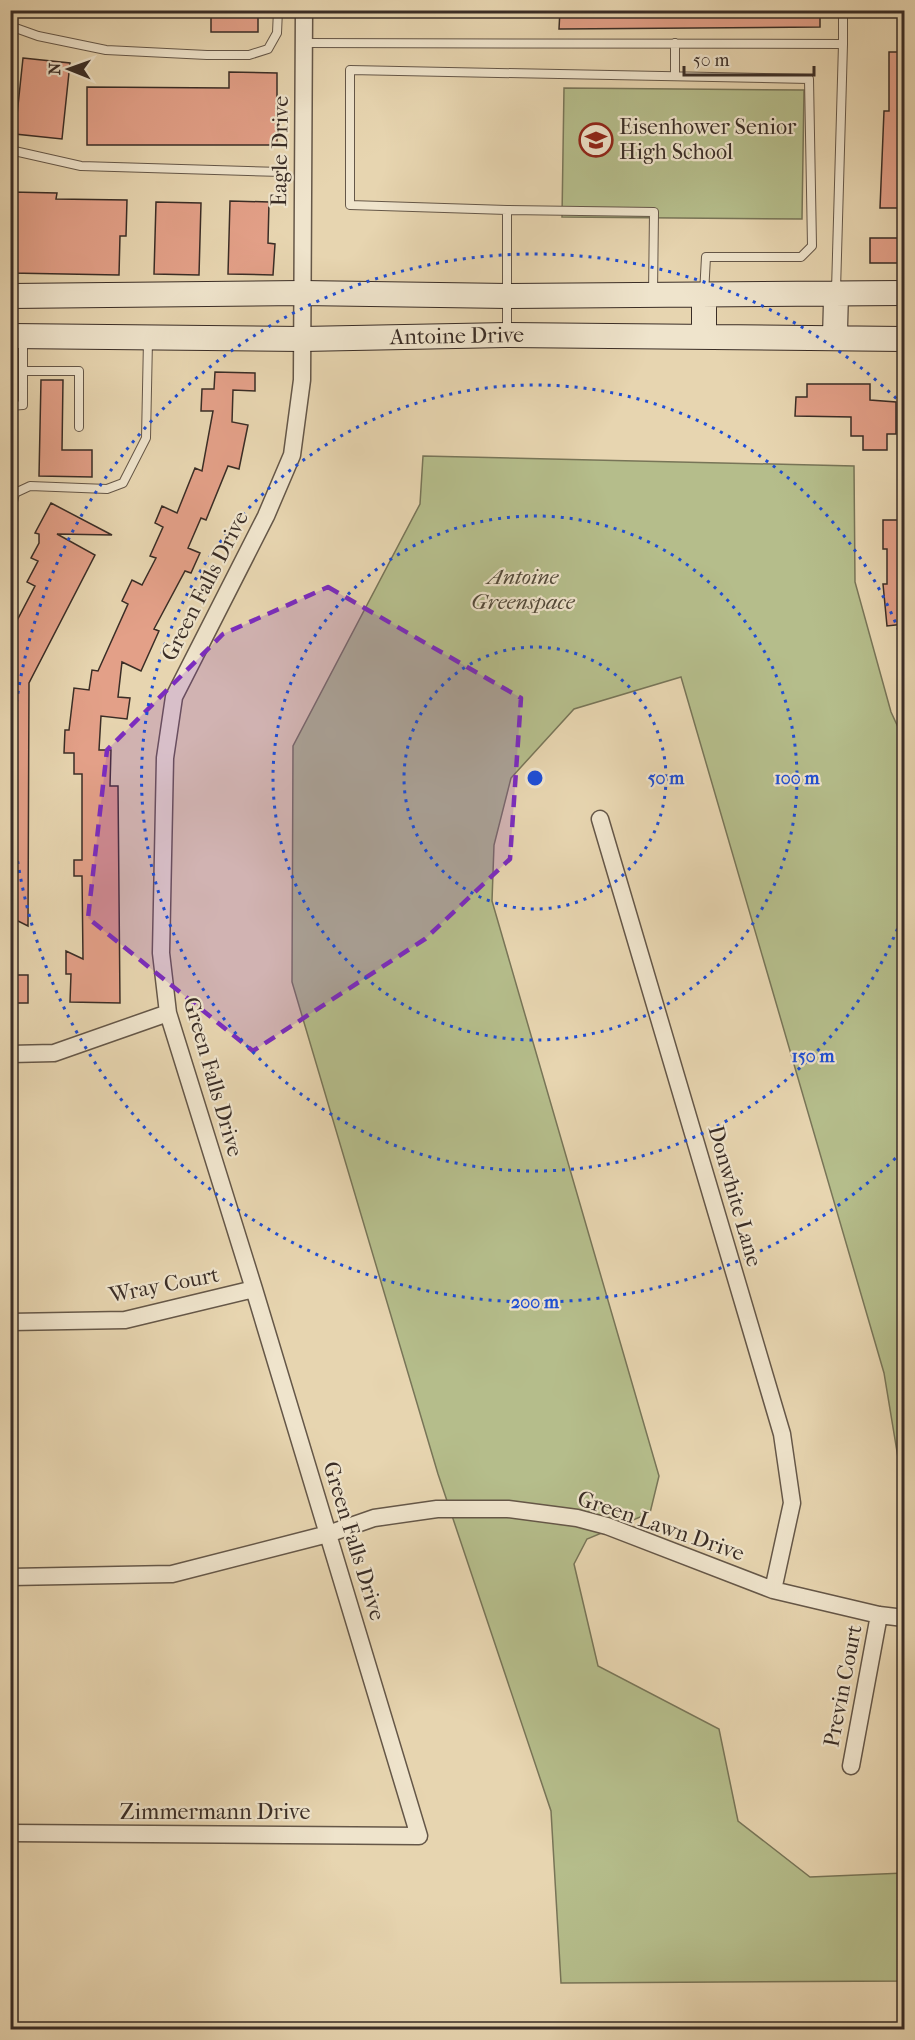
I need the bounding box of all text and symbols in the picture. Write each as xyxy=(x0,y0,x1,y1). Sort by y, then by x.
north arrow xyxy=(39,39,99,99)
scale bar xyxy=(684,39,814,77)
text: 50 m xyxy=(693,50,730,71)
text: N xyxy=(45,62,64,75)
street label: Eagle Drive xyxy=(266,95,294,207)
place label: Eisenhower Senior High School xyxy=(619,114,797,165)
school or university icon: Eisenhower Senior High School xyxy=(578,122,614,158)
street label: Antoine Drive xyxy=(389,322,524,350)
street label: Green Falls Drive xyxy=(156,507,254,665)
park label: Antoine Greenspace xyxy=(471,564,576,615)
centre of rings xyxy=(525,768,545,788)
text: 50 m xyxy=(648,768,685,789)
text: 100 m xyxy=(774,768,821,789)
street label: Green Falls Drive xyxy=(178,994,248,1160)
text: 150 m xyxy=(792,1046,835,1067)
street label: Donwhite Lane xyxy=(702,1122,768,1270)
street label: Wray Court xyxy=(106,1262,221,1309)
text: 200 m xyxy=(511,1292,560,1313)
street label: Green Falls Drive xyxy=(317,1458,391,1624)
street label: Green Lawn Drive xyxy=(574,1485,748,1567)
street label: Previn Court xyxy=(818,1623,868,1749)
street label: Zimmermann Drive xyxy=(120,1799,310,1825)

